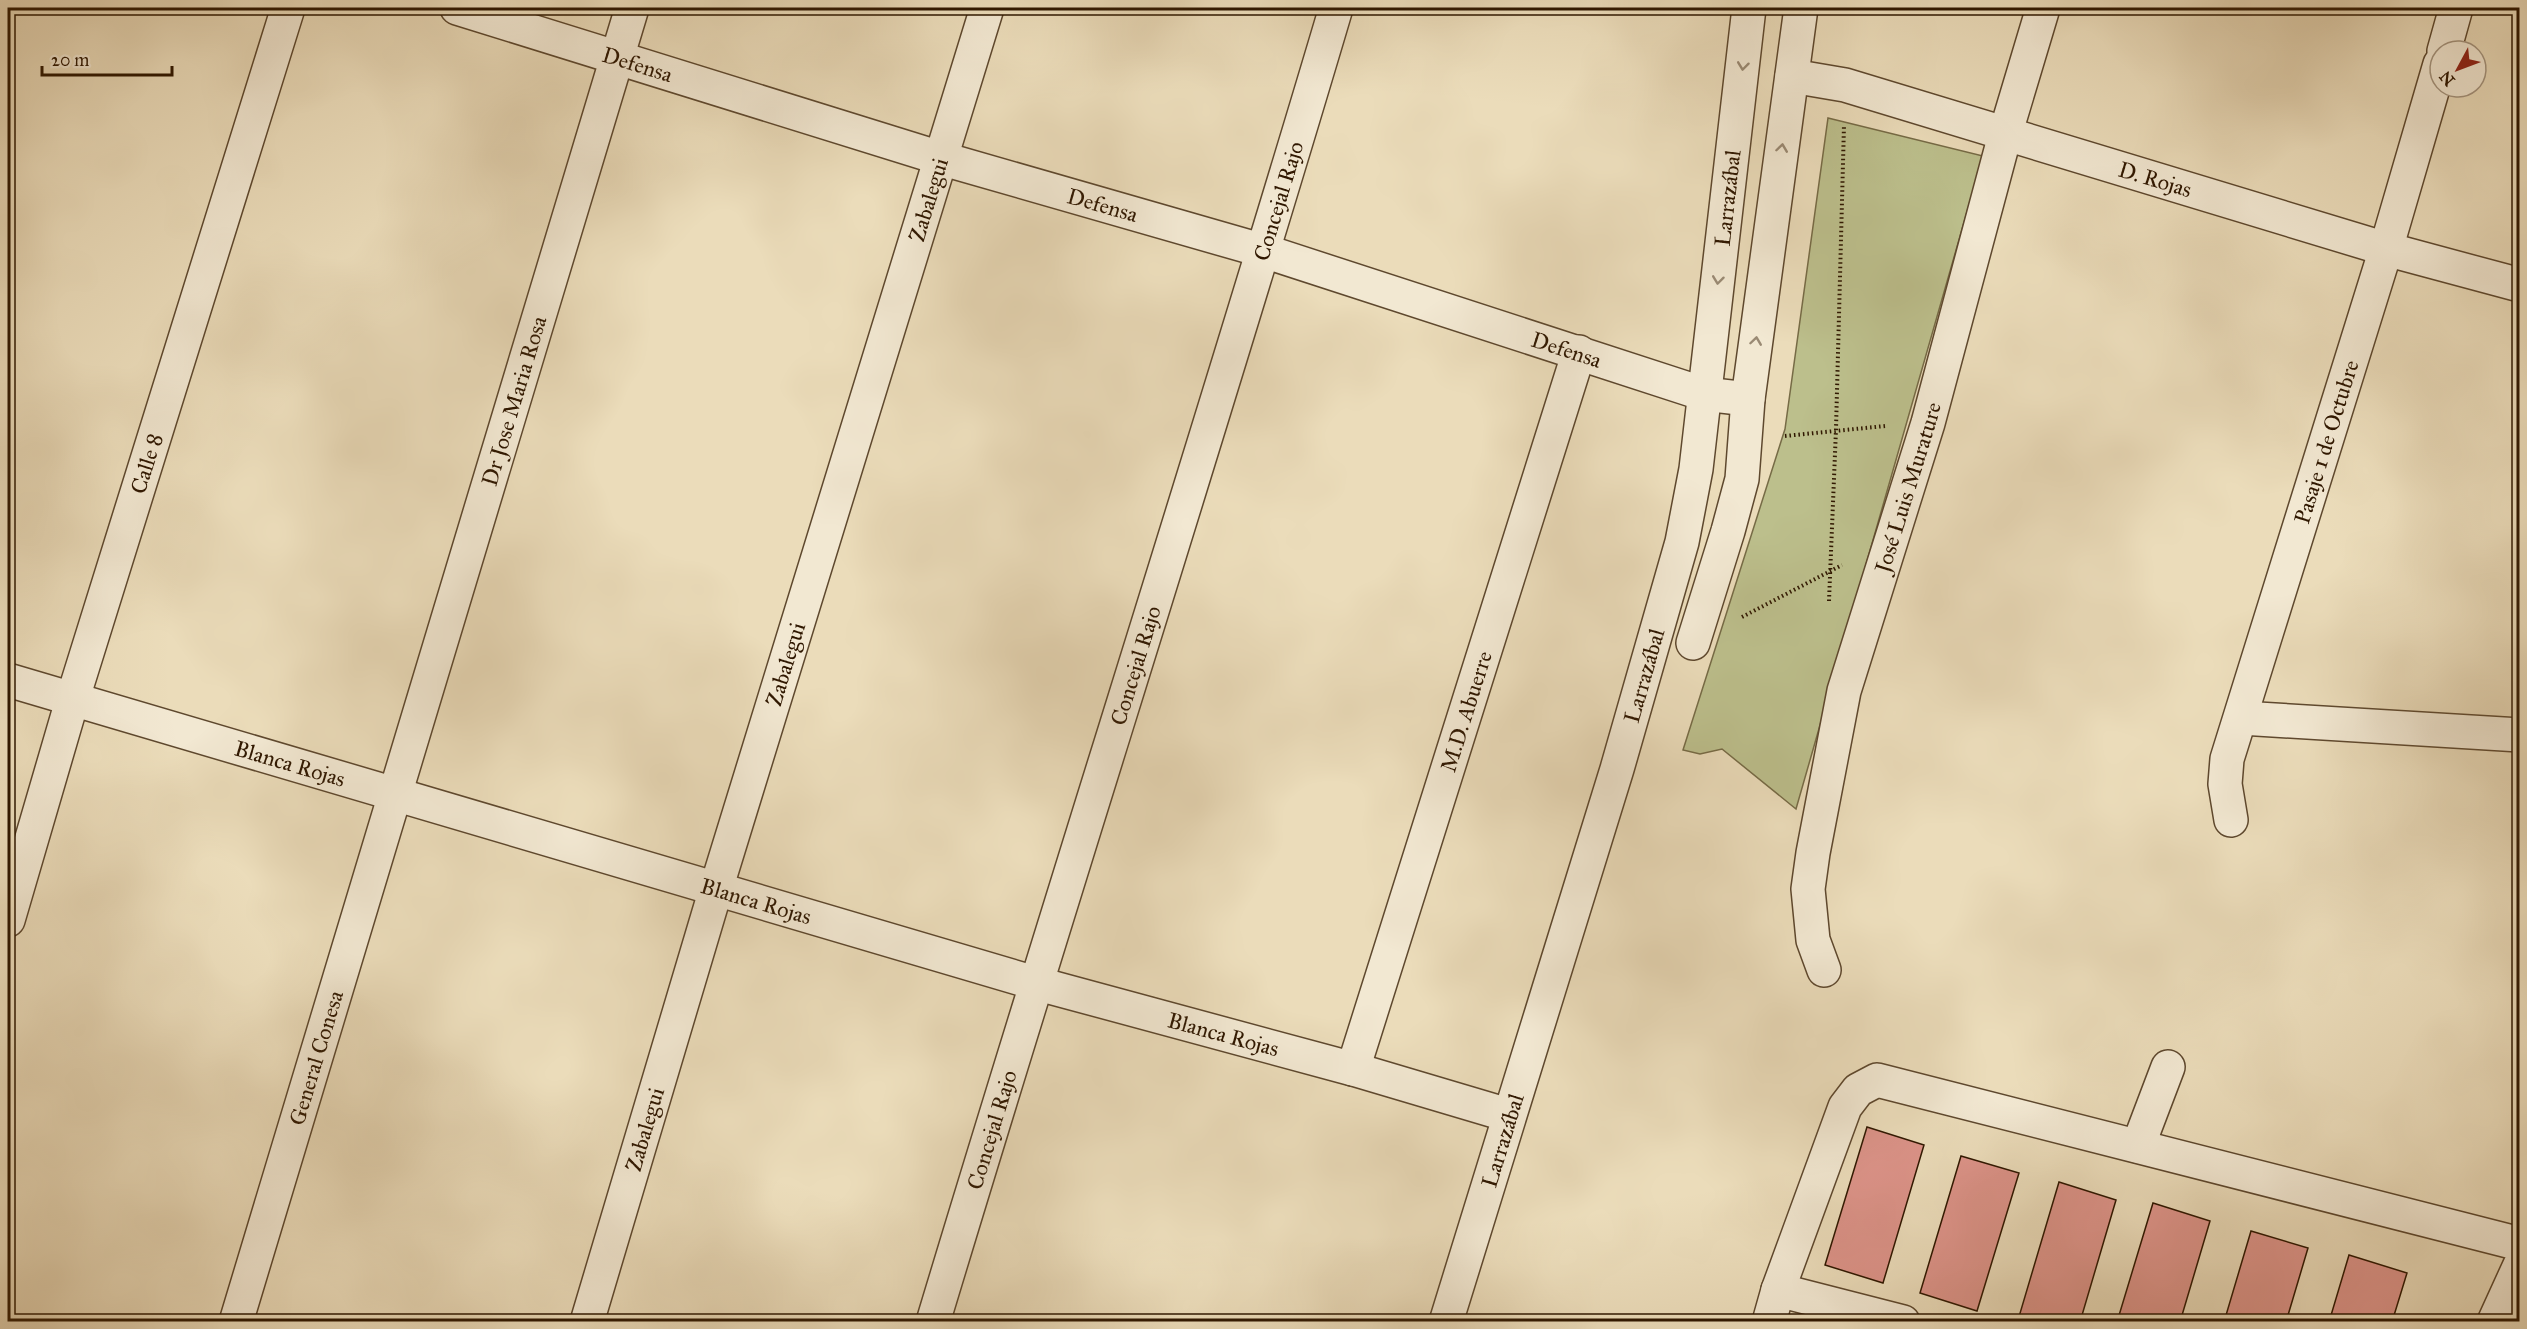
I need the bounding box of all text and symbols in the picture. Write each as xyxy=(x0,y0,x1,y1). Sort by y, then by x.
scale bar xyxy=(42,39,172,77)
north arrow xyxy=(2428,39,2488,99)
street label: Defensa xyxy=(599,40,677,88)
text: 20 m xyxy=(51,49,89,71)
one-way arrow xyxy=(1737,61,1750,70)
text: N xyxy=(2435,67,2459,90)
street label: Concejal Rajo xyxy=(1247,138,1309,264)
one-way arrow xyxy=(1775,144,1788,153)
street label: Larrazábal xyxy=(1708,148,1746,248)
street label: Zabalegui xyxy=(902,154,954,245)
street label: D. Rojas xyxy=(2115,155,2195,203)
street label: Defensa xyxy=(1064,182,1142,228)
one-way arrow xyxy=(1712,276,1725,285)
street label: Dr Jose Maria Rosa xyxy=(475,312,552,489)
street label: Defensa xyxy=(1528,325,1606,374)
one-way arrow xyxy=(1749,337,1761,346)
street label: Pasaje 1 de Octubre xyxy=(2288,356,2364,527)
street label: José Luis Murature xyxy=(1868,399,1947,578)
street label: Calle 8 xyxy=(124,430,168,497)
street label: Concejal Rajo xyxy=(1104,602,1166,728)
street label: Zabalegui xyxy=(760,619,811,709)
street label: Larrazábal xyxy=(1617,625,1670,726)
street label: M.D. Abuerre xyxy=(1434,648,1497,775)
street label: Blanca Rojas xyxy=(231,734,349,792)
street label: Blanca Rojas xyxy=(697,872,815,930)
street label: General Conesa xyxy=(283,987,349,1128)
street label: Blanca Rojas xyxy=(1165,1006,1282,1062)
street label: Concejal Rajo xyxy=(960,1067,1022,1193)
street label: Zabalegui xyxy=(619,1084,670,1175)
street label: Larrazábal xyxy=(1475,1090,1529,1191)

